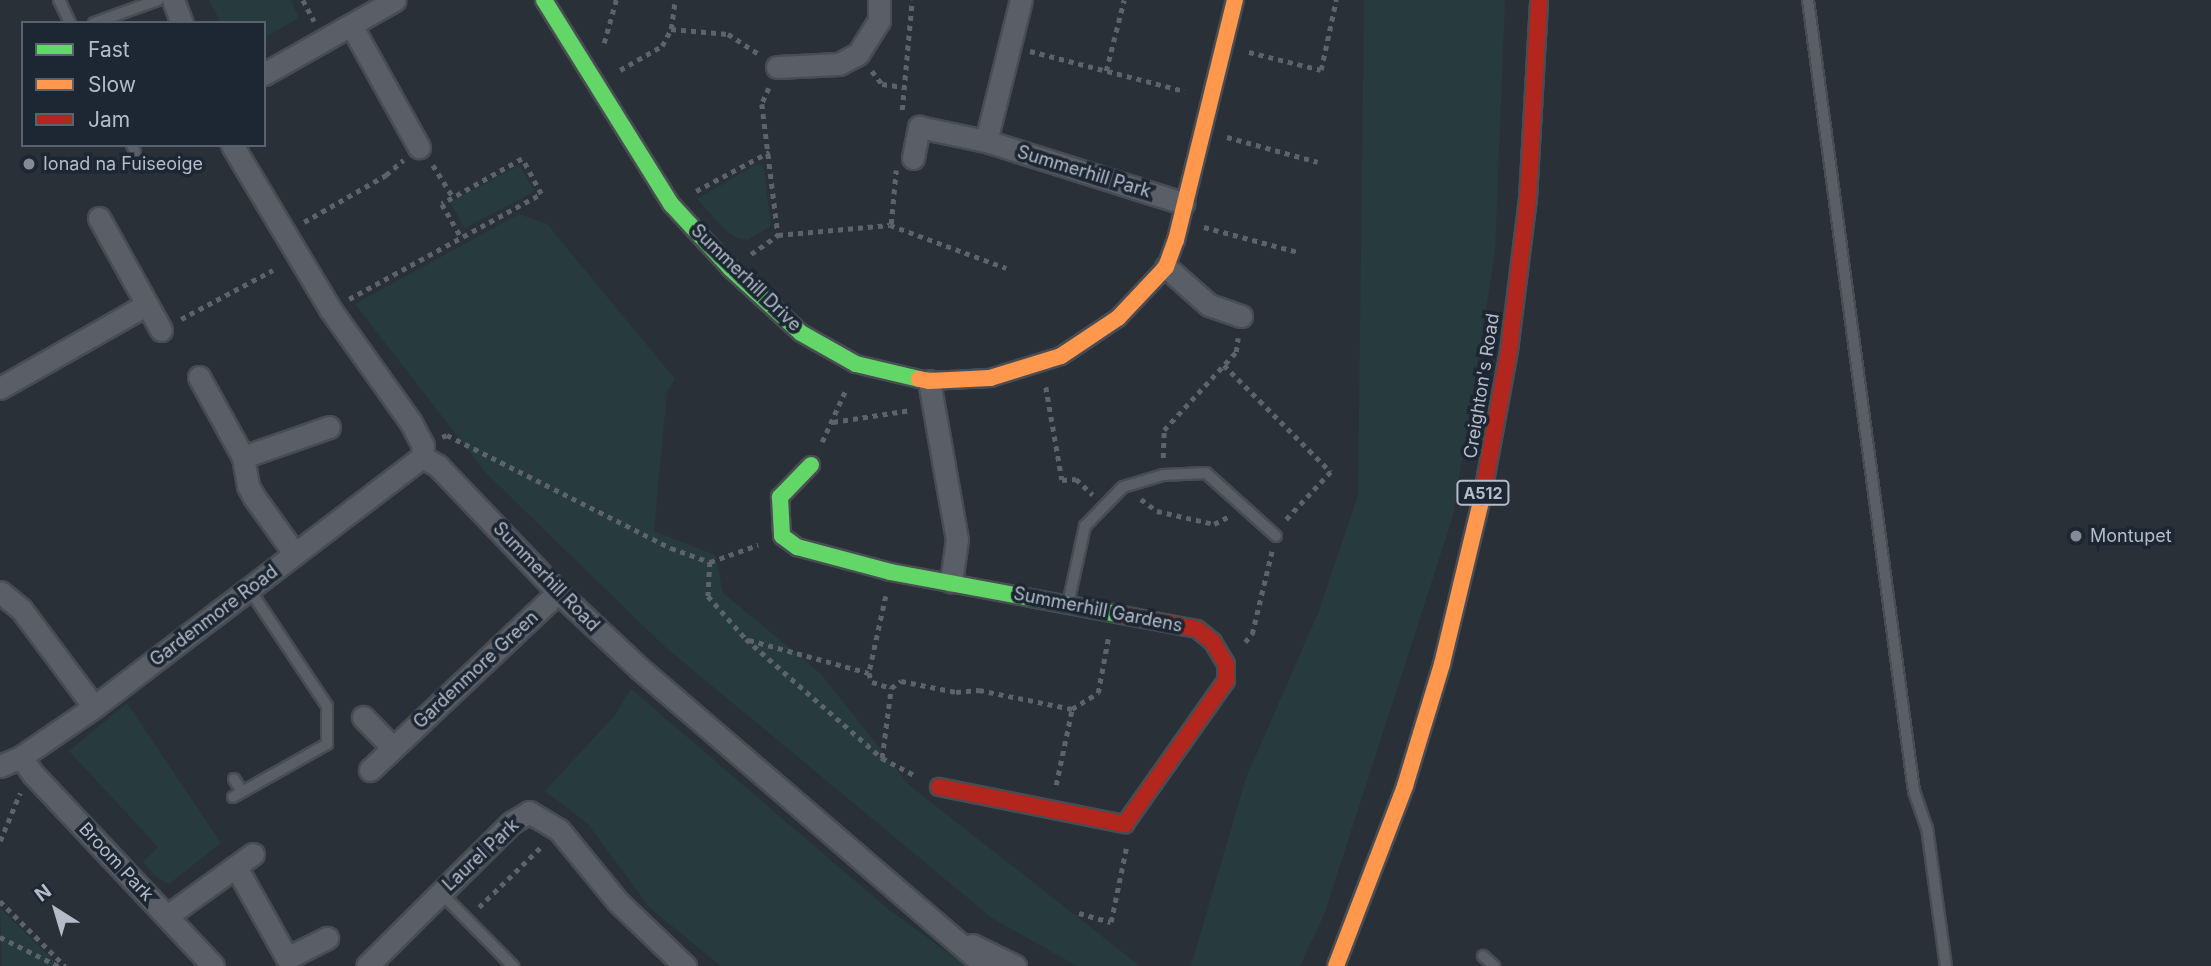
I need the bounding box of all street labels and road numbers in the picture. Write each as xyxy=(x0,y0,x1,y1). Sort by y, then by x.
street label: Summerhill Park xyxy=(1015,141,1153,203)
street label: Summerhill Drive xyxy=(686,220,806,336)
street label: Creighton's Road xyxy=(1460,312,1504,460)
road number: A512 xyxy=(1455,480,1511,506)
street label: Summerhill Road xyxy=(488,518,604,636)
street label: Gardenmore Road xyxy=(146,561,282,671)
street label: Summerhill Gardens xyxy=(1012,583,1184,637)
street label: Gardenmore Green xyxy=(409,607,543,733)
street label: Laurel Park xyxy=(439,814,523,896)
street label: Broom Park xyxy=(74,818,158,906)

